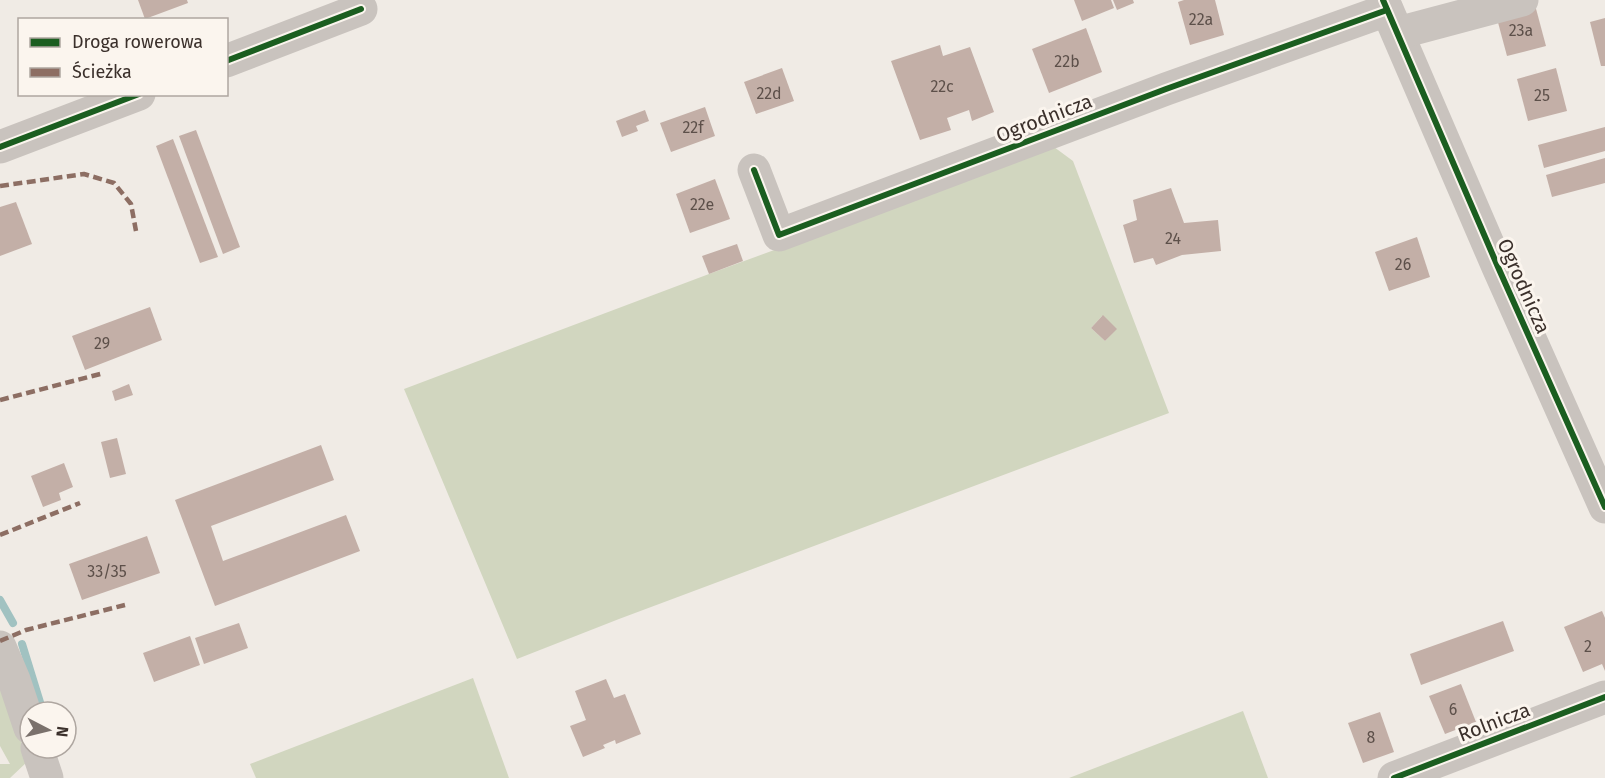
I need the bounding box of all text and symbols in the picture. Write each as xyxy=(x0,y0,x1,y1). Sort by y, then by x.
house number: 22a xyxy=(1189,10,1213,29)
legend xyxy=(18,18,228,96)
house number: 23a xyxy=(1509,21,1533,40)
text: Droga rowerowa xyxy=(72,31,203,53)
house number: 22b xyxy=(1054,52,1080,71)
text: Ścieżka xyxy=(72,61,132,83)
house number: 22c xyxy=(930,77,954,96)
house number: 22d xyxy=(756,84,782,103)
house number: 25 xyxy=(1534,86,1550,105)
street label: Ogrodnicza xyxy=(992,89,1096,147)
house number: 22f xyxy=(682,118,705,137)
house number: 22e xyxy=(690,195,714,214)
house number: 24 xyxy=(1165,229,1181,248)
street label: Ogrodnicza xyxy=(1492,235,1556,337)
house number: 26 xyxy=(1395,255,1411,274)
house number: 29 xyxy=(94,334,110,353)
house number: 33/35 xyxy=(87,562,127,581)
house number: 2 xyxy=(1584,637,1592,656)
street label: Rolnicza xyxy=(1454,697,1534,747)
north arrow xyxy=(18,700,78,760)
house number: 6 xyxy=(1449,700,1457,719)
text: N xyxy=(52,725,72,738)
house number: 8 xyxy=(1367,728,1376,747)

